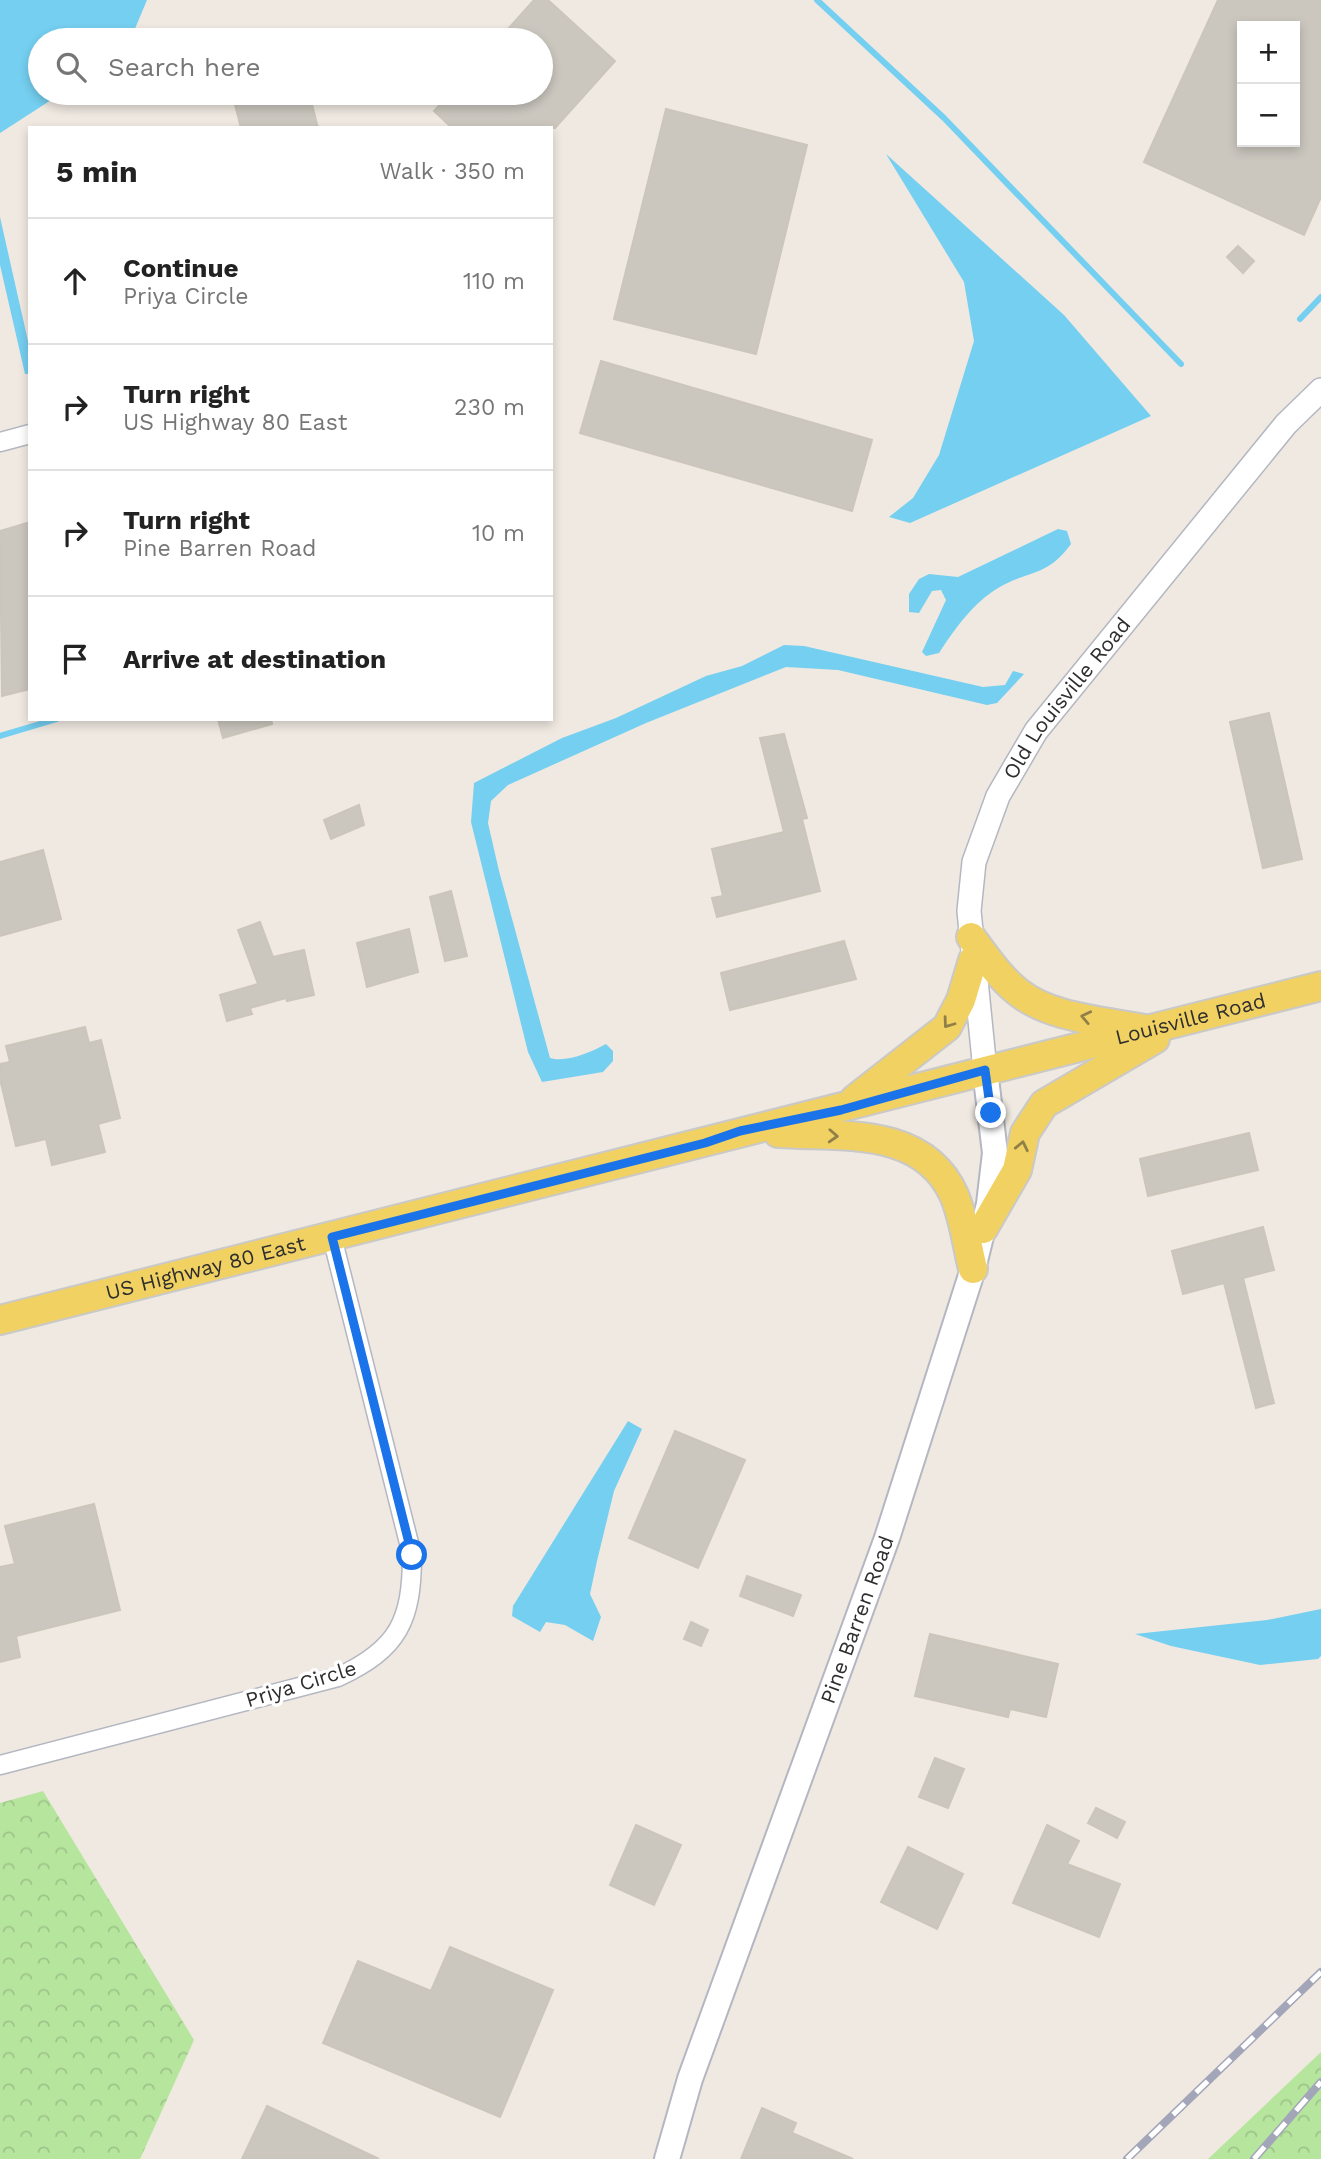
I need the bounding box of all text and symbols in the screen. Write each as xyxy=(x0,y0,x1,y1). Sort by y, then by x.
map controls xyxy=(1237,21,1300,147)
button: + xyxy=(1237,21,1300,84)
search box xyxy=(28,28,553,105)
icon: search xyxy=(52,48,90,86)
text: Search here xyxy=(108,52,260,82)
button: − xyxy=(1237,84,1300,147)
text: 5 min xyxy=(56,154,138,189)
text: Walk · 350 m xyxy=(379,158,525,185)
text: Continue xyxy=(123,253,239,283)
icon: ahead xyxy=(56,262,94,300)
text: 110 m xyxy=(463,268,525,295)
text: Priya Circle xyxy=(123,283,249,310)
text: Turn right xyxy=(123,379,250,409)
icon: right xyxy=(56,388,94,426)
text: 230 m xyxy=(454,394,525,421)
text: US Highway 80 East xyxy=(123,409,347,436)
text: Turn right xyxy=(123,505,250,535)
icon: right xyxy=(56,514,94,552)
text: 10 m xyxy=(472,520,525,547)
text: Pine Barren Road xyxy=(123,535,316,562)
street label: Old Louisville Road xyxy=(998,612,1135,784)
icon: arrive xyxy=(56,640,94,678)
text: Arrive at destination xyxy=(123,644,386,674)
street label: Louisville Road xyxy=(1113,987,1268,1050)
one-way arrow xyxy=(1080,1010,1092,1025)
one-way arrow xyxy=(944,1015,956,1028)
route end xyxy=(975,1097,1006,1128)
one-way arrow xyxy=(828,1128,839,1143)
one-way arrow xyxy=(1013,1140,1028,1152)
street label: US Highway 80 East xyxy=(103,1230,308,1305)
street label: Pine Barren Road xyxy=(815,1532,899,1707)
route start xyxy=(396,1539,427,1570)
street label: Priya Circle xyxy=(242,1655,359,1712)

